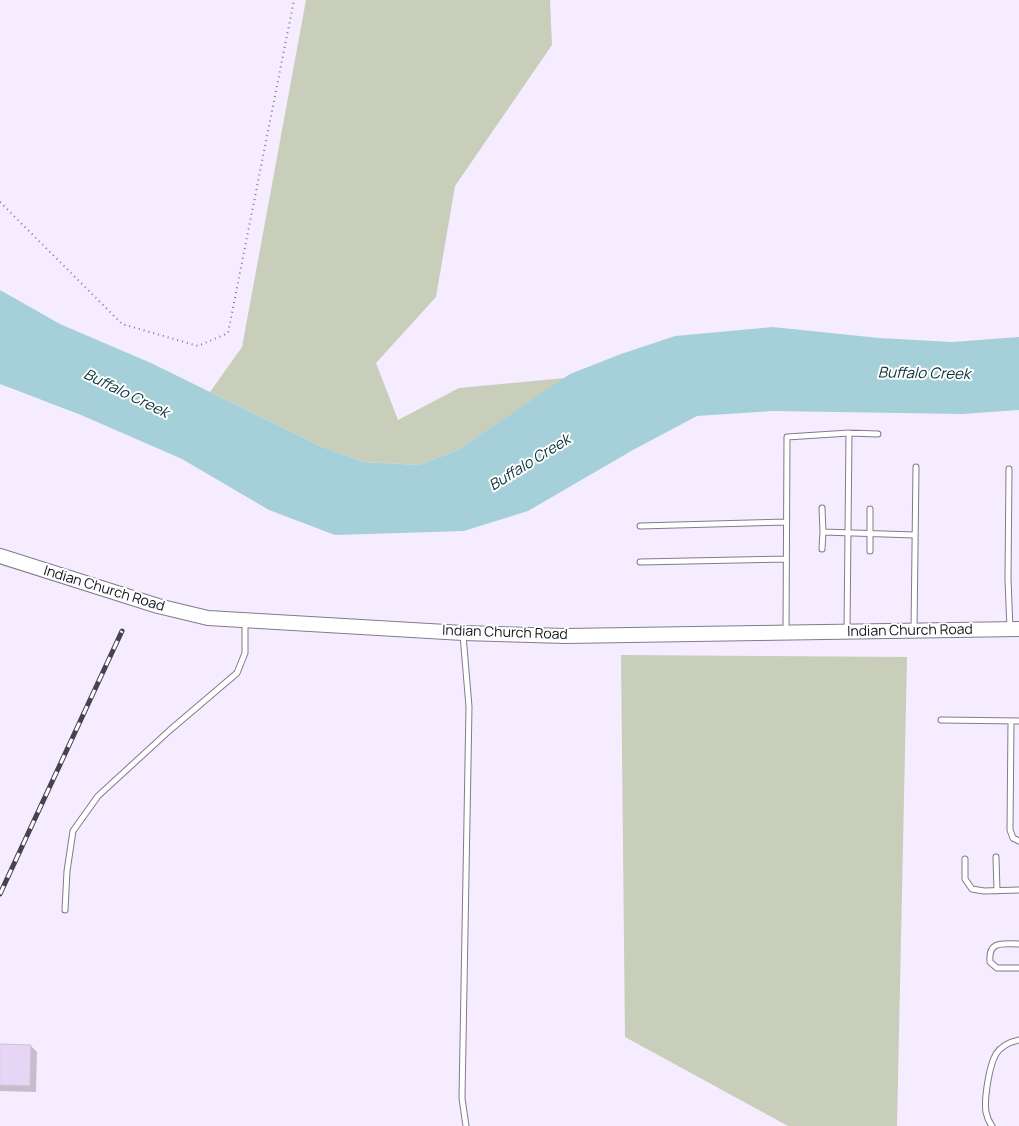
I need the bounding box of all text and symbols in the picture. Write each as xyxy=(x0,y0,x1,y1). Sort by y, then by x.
water label: Buffalo Creek xyxy=(878,364,970,384)
water label: Buffalo Creek xyxy=(80,366,172,422)
water label: Buffalo Creek xyxy=(486,431,574,495)
street label: Indian Church Road xyxy=(41,563,167,615)
street label: Indian Church Road xyxy=(442,622,568,644)
street label: Indian Church Road xyxy=(847,622,973,640)

